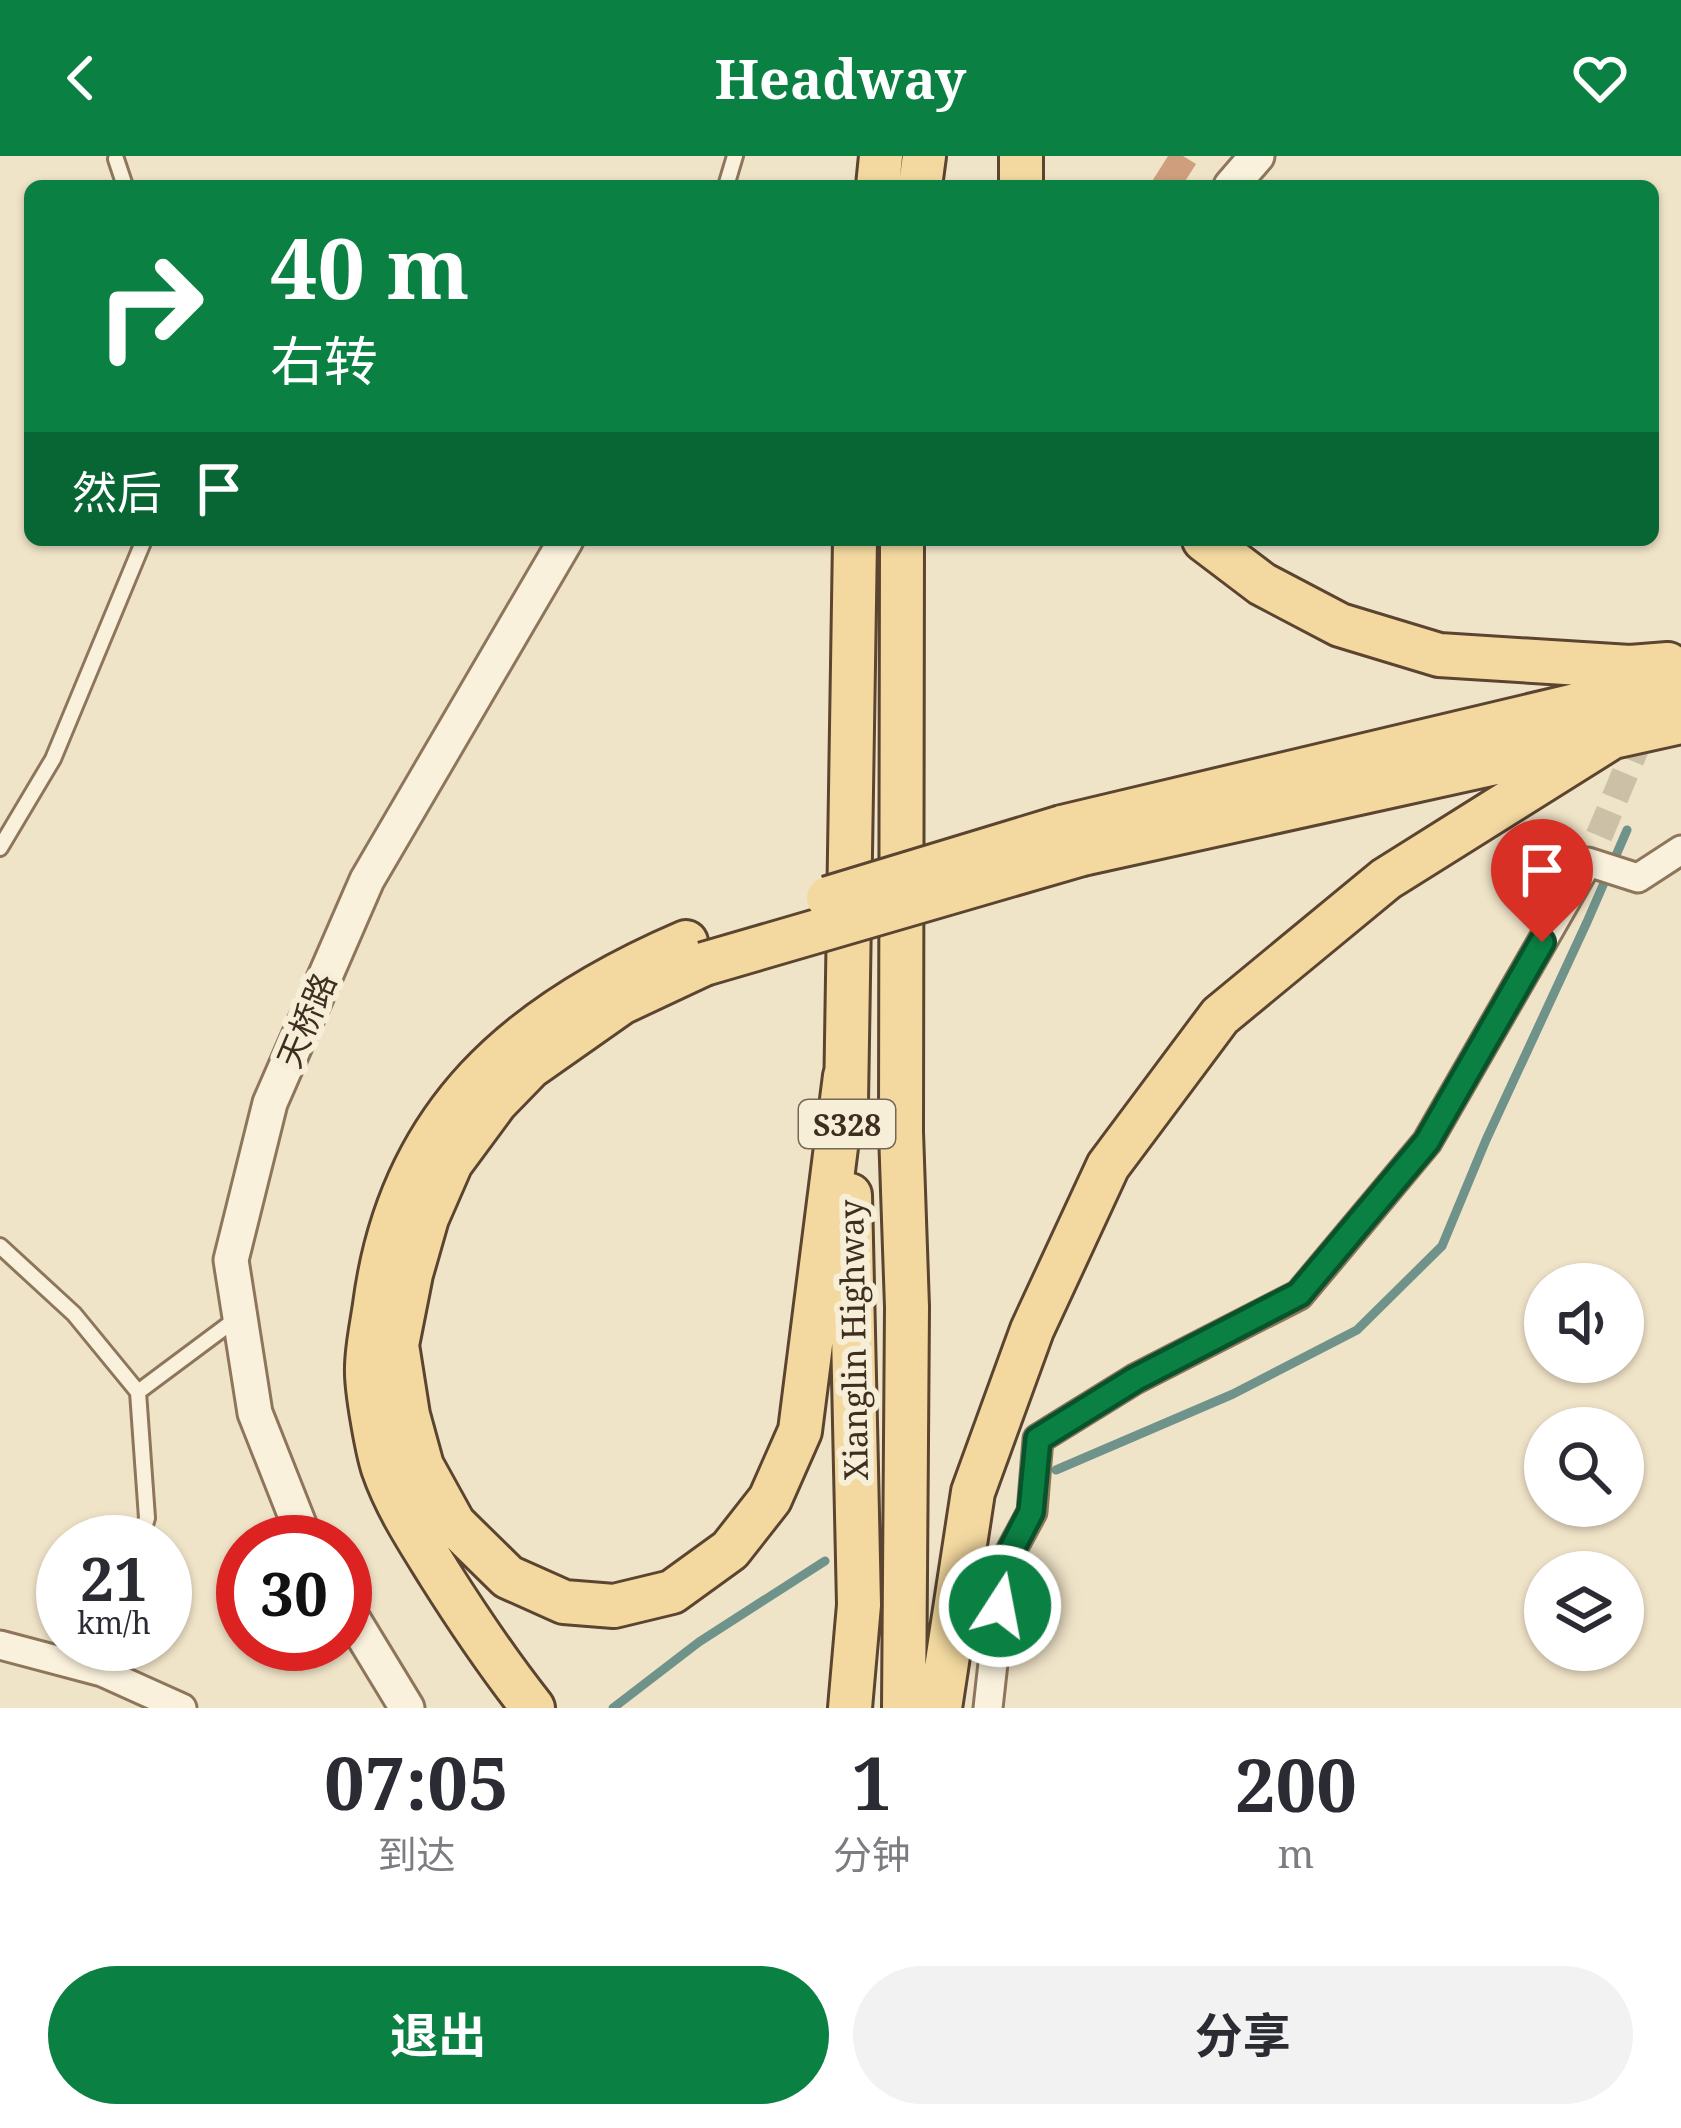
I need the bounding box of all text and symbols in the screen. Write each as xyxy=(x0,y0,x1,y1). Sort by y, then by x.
text: Headway xyxy=(715,41,966,115)
icon: back xyxy=(48,45,114,111)
icon: heart xyxy=(1567,45,1633,111)
text: 40 m xyxy=(270,209,470,324)
icon: right xyxy=(72,228,228,384)
text: 右转 xyxy=(270,323,378,397)
icon: arrive xyxy=(186,456,252,522)
text: 然后 xyxy=(72,461,162,522)
pin xyxy=(1491,819,1593,942)
icon: arrive xyxy=(1509,837,1575,903)
street label: 天桥路 xyxy=(266,966,346,1074)
road number: S328 xyxy=(799,1100,895,1148)
street label: Xianglin Highway xyxy=(828,1199,878,1481)
map controls xyxy=(1524,1263,1644,1671)
button: sound xyxy=(1524,1263,1644,1383)
button: search xyxy=(1524,1407,1644,1527)
speed limit sign: 30 xyxy=(216,1515,372,1671)
text: 21 xyxy=(80,1537,148,1619)
position arrow xyxy=(937,1543,1063,1669)
button: layers xyxy=(1524,1551,1644,1671)
text: km/h xyxy=(77,1602,151,1643)
text: 07:05 xyxy=(324,1733,509,1831)
text: 1 xyxy=(851,1733,892,1831)
text: 200 xyxy=(1235,1735,1357,1833)
text: m xyxy=(1277,1826,1314,1879)
text: 到达 xyxy=(377,1827,455,1880)
text: 分钟 xyxy=(833,1827,911,1880)
button: 退出 xyxy=(48,1966,829,2104)
button: 分享 xyxy=(853,1966,1633,2104)

